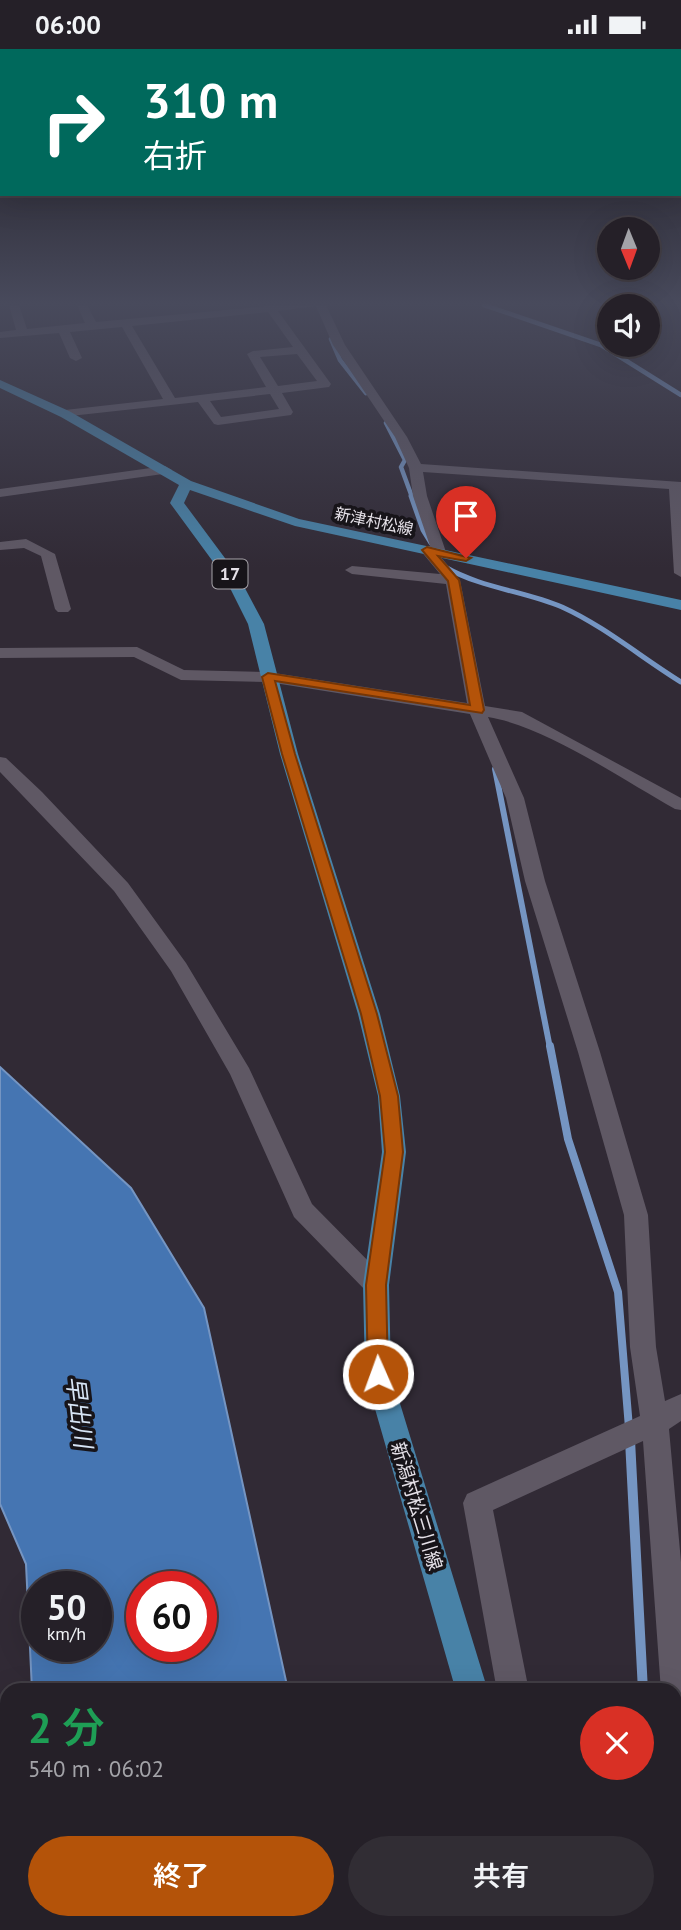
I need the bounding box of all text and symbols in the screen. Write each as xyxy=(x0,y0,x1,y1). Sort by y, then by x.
text: 06:00 xyxy=(35,8,101,41)
text: 310 m xyxy=(143,68,278,132)
icon: right xyxy=(28,77,119,168)
text: 右折 xyxy=(143,134,207,176)
north arrow xyxy=(597,217,660,280)
map controls xyxy=(597,217,660,357)
button: sound xyxy=(597,294,660,357)
pin xyxy=(436,486,496,558)
icon: arrive xyxy=(447,497,485,535)
street label: 新津村松線 xyxy=(333,503,415,539)
road number: 17 xyxy=(212,559,247,589)
position arrow xyxy=(341,1337,415,1411)
water label: 早出川 xyxy=(60,1374,100,1453)
street label: 新潟村松三川線 xyxy=(386,1439,448,1573)
speed limit sign: 60 xyxy=(126,1571,217,1662)
text: 50 xyxy=(47,1584,86,1630)
text: km/h xyxy=(47,1622,86,1645)
text: 2 分 xyxy=(28,1700,104,1755)
button: close xyxy=(580,1706,654,1780)
text: 540 m · 06:02 xyxy=(28,1754,164,1783)
button: 終了 xyxy=(28,1836,334,1916)
button: 共有 xyxy=(348,1836,654,1916)

